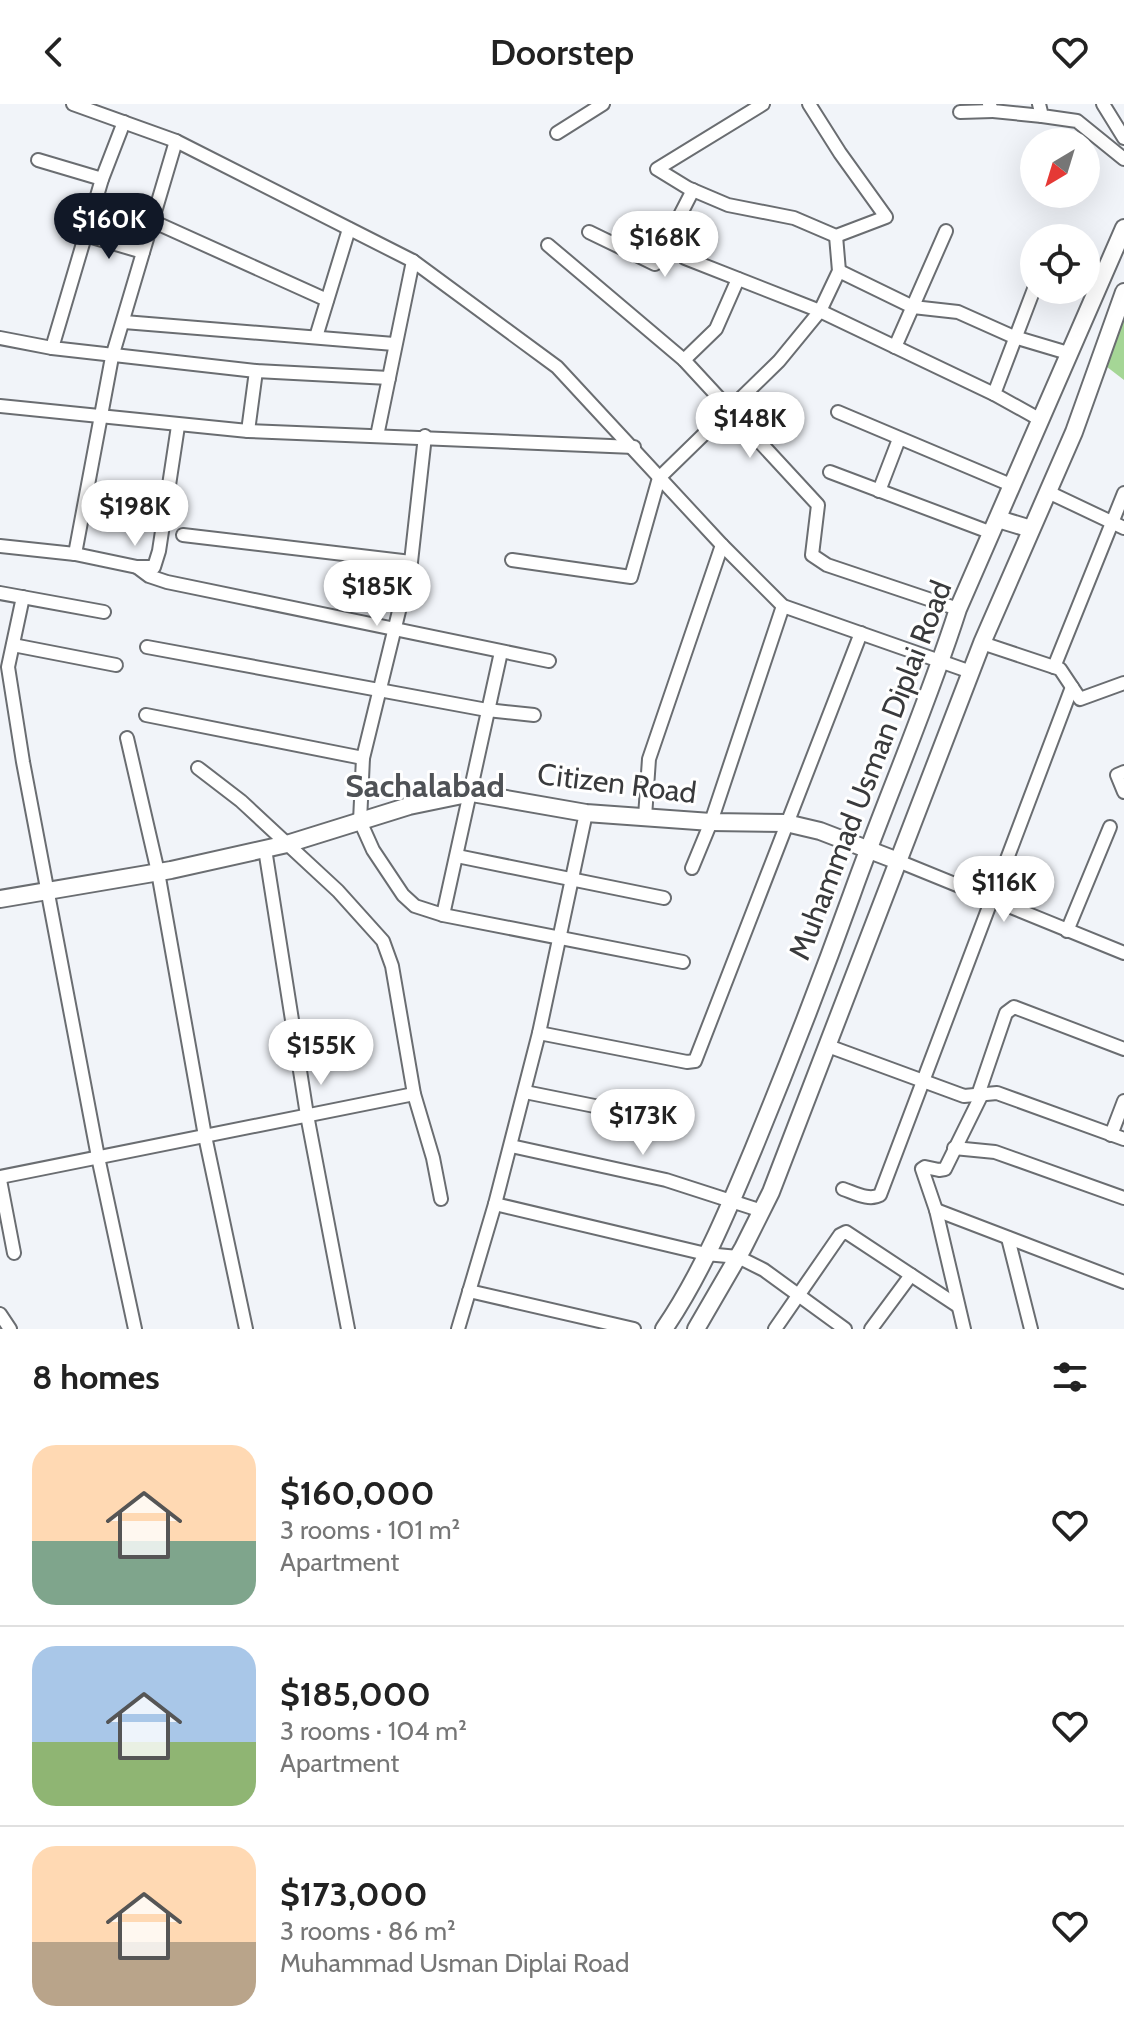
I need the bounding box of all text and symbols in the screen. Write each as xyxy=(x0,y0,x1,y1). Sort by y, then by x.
icon: back xyxy=(32,30,76,74)
text: Doorstep xyxy=(490,30,634,74)
icon: heart xyxy=(1048,30,1092,74)
north arrow xyxy=(1020,128,1100,208)
map controls xyxy=(1020,128,1100,304)
pin: $160K xyxy=(53,193,165,261)
text: $160K xyxy=(72,203,146,235)
pin: $168K xyxy=(609,211,721,279)
text: $168K xyxy=(629,221,701,253)
button: locate xyxy=(1020,224,1100,304)
pin: $148K xyxy=(694,392,806,460)
text: $148K xyxy=(714,402,786,434)
pin: $198K xyxy=(79,480,191,548)
text: $198K xyxy=(99,490,171,522)
pin: $185K xyxy=(321,560,433,628)
text: $185K xyxy=(342,570,412,602)
street label: Muhammad Usman Diplai Road xyxy=(780,575,960,965)
street label: Citizen Road xyxy=(535,755,699,811)
district label: Sachalabad xyxy=(345,766,505,805)
pin: $116K xyxy=(948,856,1060,924)
text: $116K xyxy=(971,866,1037,898)
pin: $155K xyxy=(265,1019,377,1087)
text: $155K xyxy=(287,1029,355,1061)
pin: $173K xyxy=(587,1089,699,1157)
text: $173K xyxy=(609,1099,677,1131)
icon: filters xyxy=(1048,1355,1092,1399)
text: 8 homes xyxy=(32,1356,160,1398)
text: $160,000 xyxy=(280,1472,435,1514)
icon: home xyxy=(96,1477,192,1573)
icon: heart xyxy=(1048,1503,1092,1547)
text: 3 rooms · 101 m² xyxy=(280,1514,460,1546)
text: Apartment xyxy=(280,1546,399,1578)
text: $185,000 xyxy=(280,1673,431,1715)
icon: home xyxy=(96,1678,192,1774)
icon: heart xyxy=(1048,1704,1092,1748)
text: 3 rooms · 104 m² xyxy=(280,1715,467,1747)
text: Apartment xyxy=(280,1747,399,1779)
text: $173,000 xyxy=(280,1873,428,1915)
icon: home xyxy=(96,1878,192,1974)
icon: heart xyxy=(1048,1904,1092,1948)
text: 3 rooms · 86 m² xyxy=(280,1915,456,1947)
text: Muhammad Usman Diplai Road xyxy=(280,1947,629,1979)

